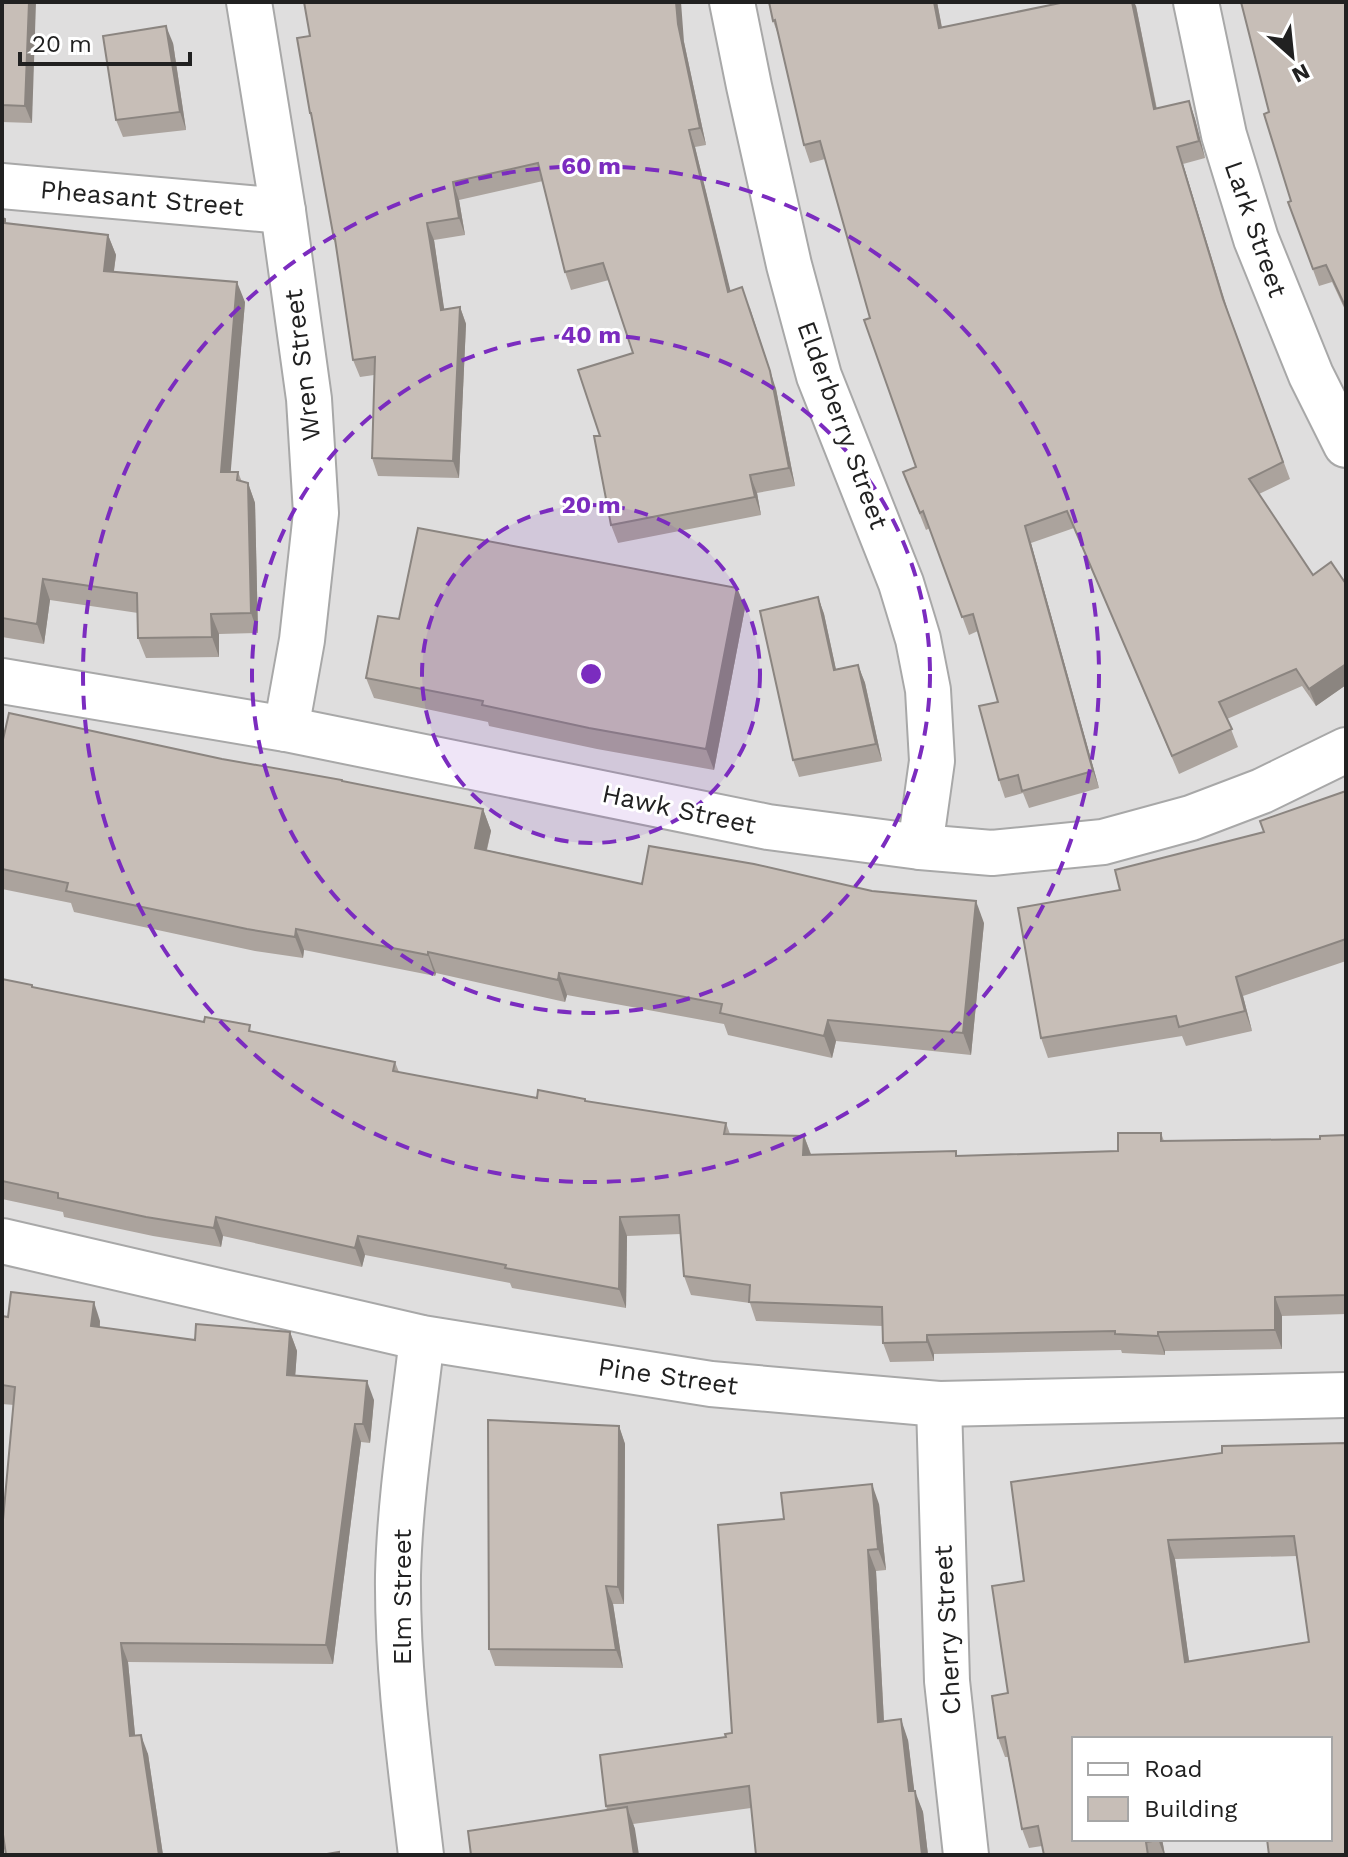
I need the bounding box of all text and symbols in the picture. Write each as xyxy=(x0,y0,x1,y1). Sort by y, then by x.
scale bar xyxy=(20,16,190,66)
north arrow xyxy=(1252,16,1332,96)
text: 20 m xyxy=(32,30,92,58)
text: N xyxy=(1288,59,1314,88)
text: 60 m xyxy=(561,152,621,180)
street label: Lark Street xyxy=(1219,157,1293,301)
street label: Pheasant Street xyxy=(39,174,245,222)
street label: Wren Street xyxy=(278,287,326,443)
street label: Elderberry Street xyxy=(791,317,895,533)
text: 40 m xyxy=(561,321,621,349)
text: 20 m xyxy=(561,491,621,519)
centre of rings xyxy=(577,660,605,688)
street label: Hawk Street xyxy=(599,778,759,840)
street label: Pine Street xyxy=(596,1351,740,1401)
street label: Elm Street xyxy=(387,1529,417,1665)
street label: Cherry Street xyxy=(928,1544,966,1716)
legend xyxy=(1072,1737,1332,1841)
text: Road xyxy=(1144,1755,1203,1783)
text: Building xyxy=(1144,1795,1237,1823)

